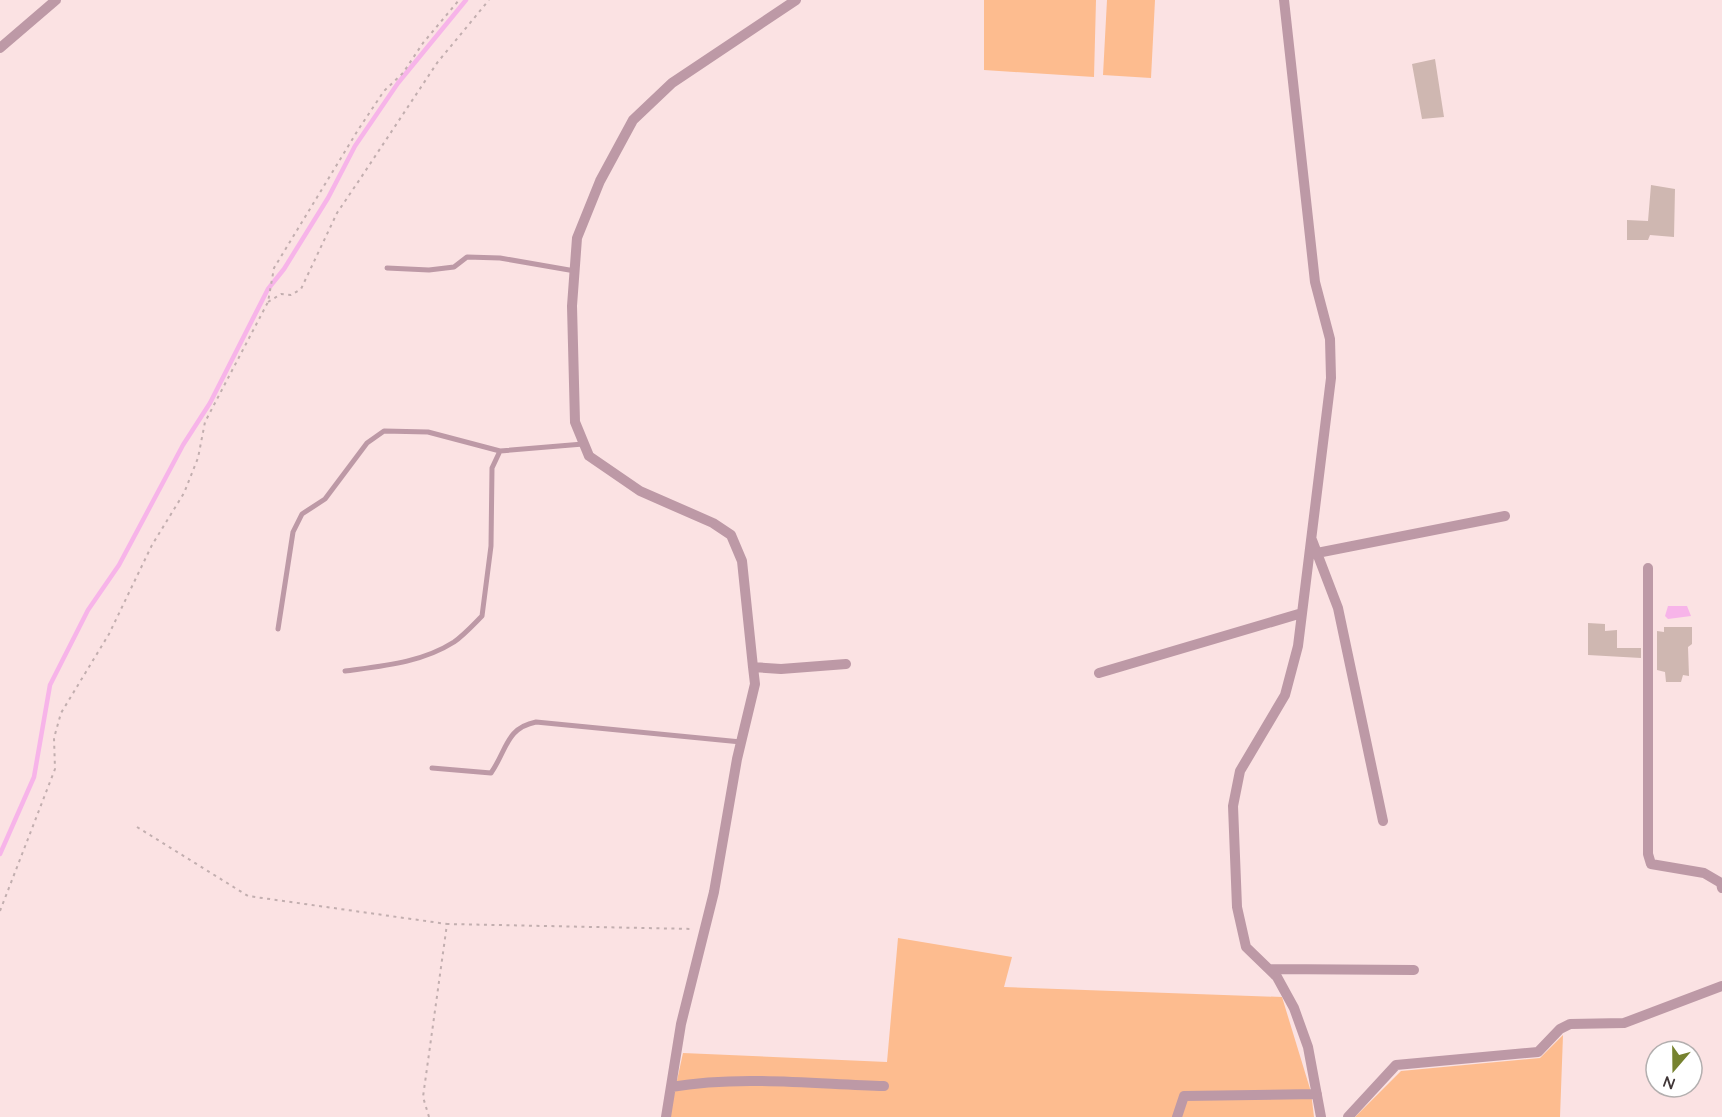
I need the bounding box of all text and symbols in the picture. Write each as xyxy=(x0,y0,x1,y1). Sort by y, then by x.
north arrow xyxy=(1644,1039,1704,1099)
text: N xyxy=(1660,1072,1678,1095)

